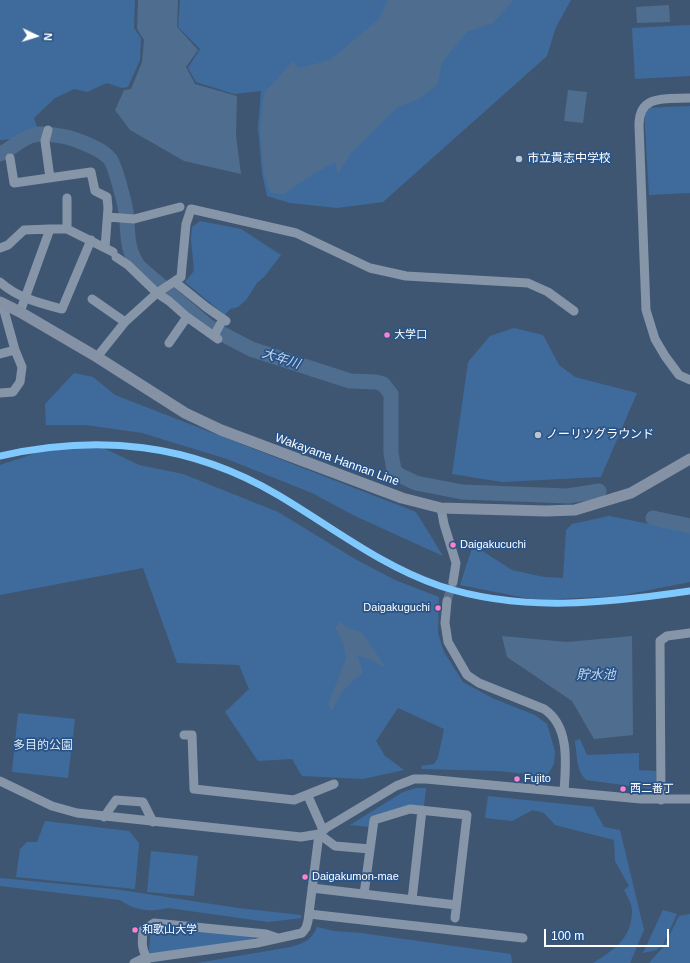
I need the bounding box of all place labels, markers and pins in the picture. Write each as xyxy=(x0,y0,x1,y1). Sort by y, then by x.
place label: 市立貴志中学校 xyxy=(527,152,611,166)
marker: 市立貴志中学校 xyxy=(514,154,524,164)
place label: 大学口 xyxy=(394,328,427,342)
marker: 大学口 xyxy=(382,330,392,340)
place label: ノーリツグラウンド xyxy=(546,428,654,442)
marker: ノーリツグラウンド xyxy=(533,430,543,440)
place label: Daigakucuchi xyxy=(460,538,526,552)
marker: Daigakucuchi xyxy=(448,540,458,550)
place label: Daigakuguchi xyxy=(363,601,430,615)
marker: Daigakuguchi xyxy=(433,603,443,613)
place label: Fujito xyxy=(524,772,551,786)
marker: Fujito xyxy=(512,774,522,784)
place label: 西二番丁 xyxy=(630,782,674,796)
marker: 西二番丁 xyxy=(618,784,628,794)
place label: Daigakumon-mae xyxy=(312,870,399,884)
marker: Daigakumon-mae xyxy=(300,872,310,882)
place label: 和歌山大学 xyxy=(142,923,197,937)
marker: 和歌山大学 xyxy=(130,925,140,935)

